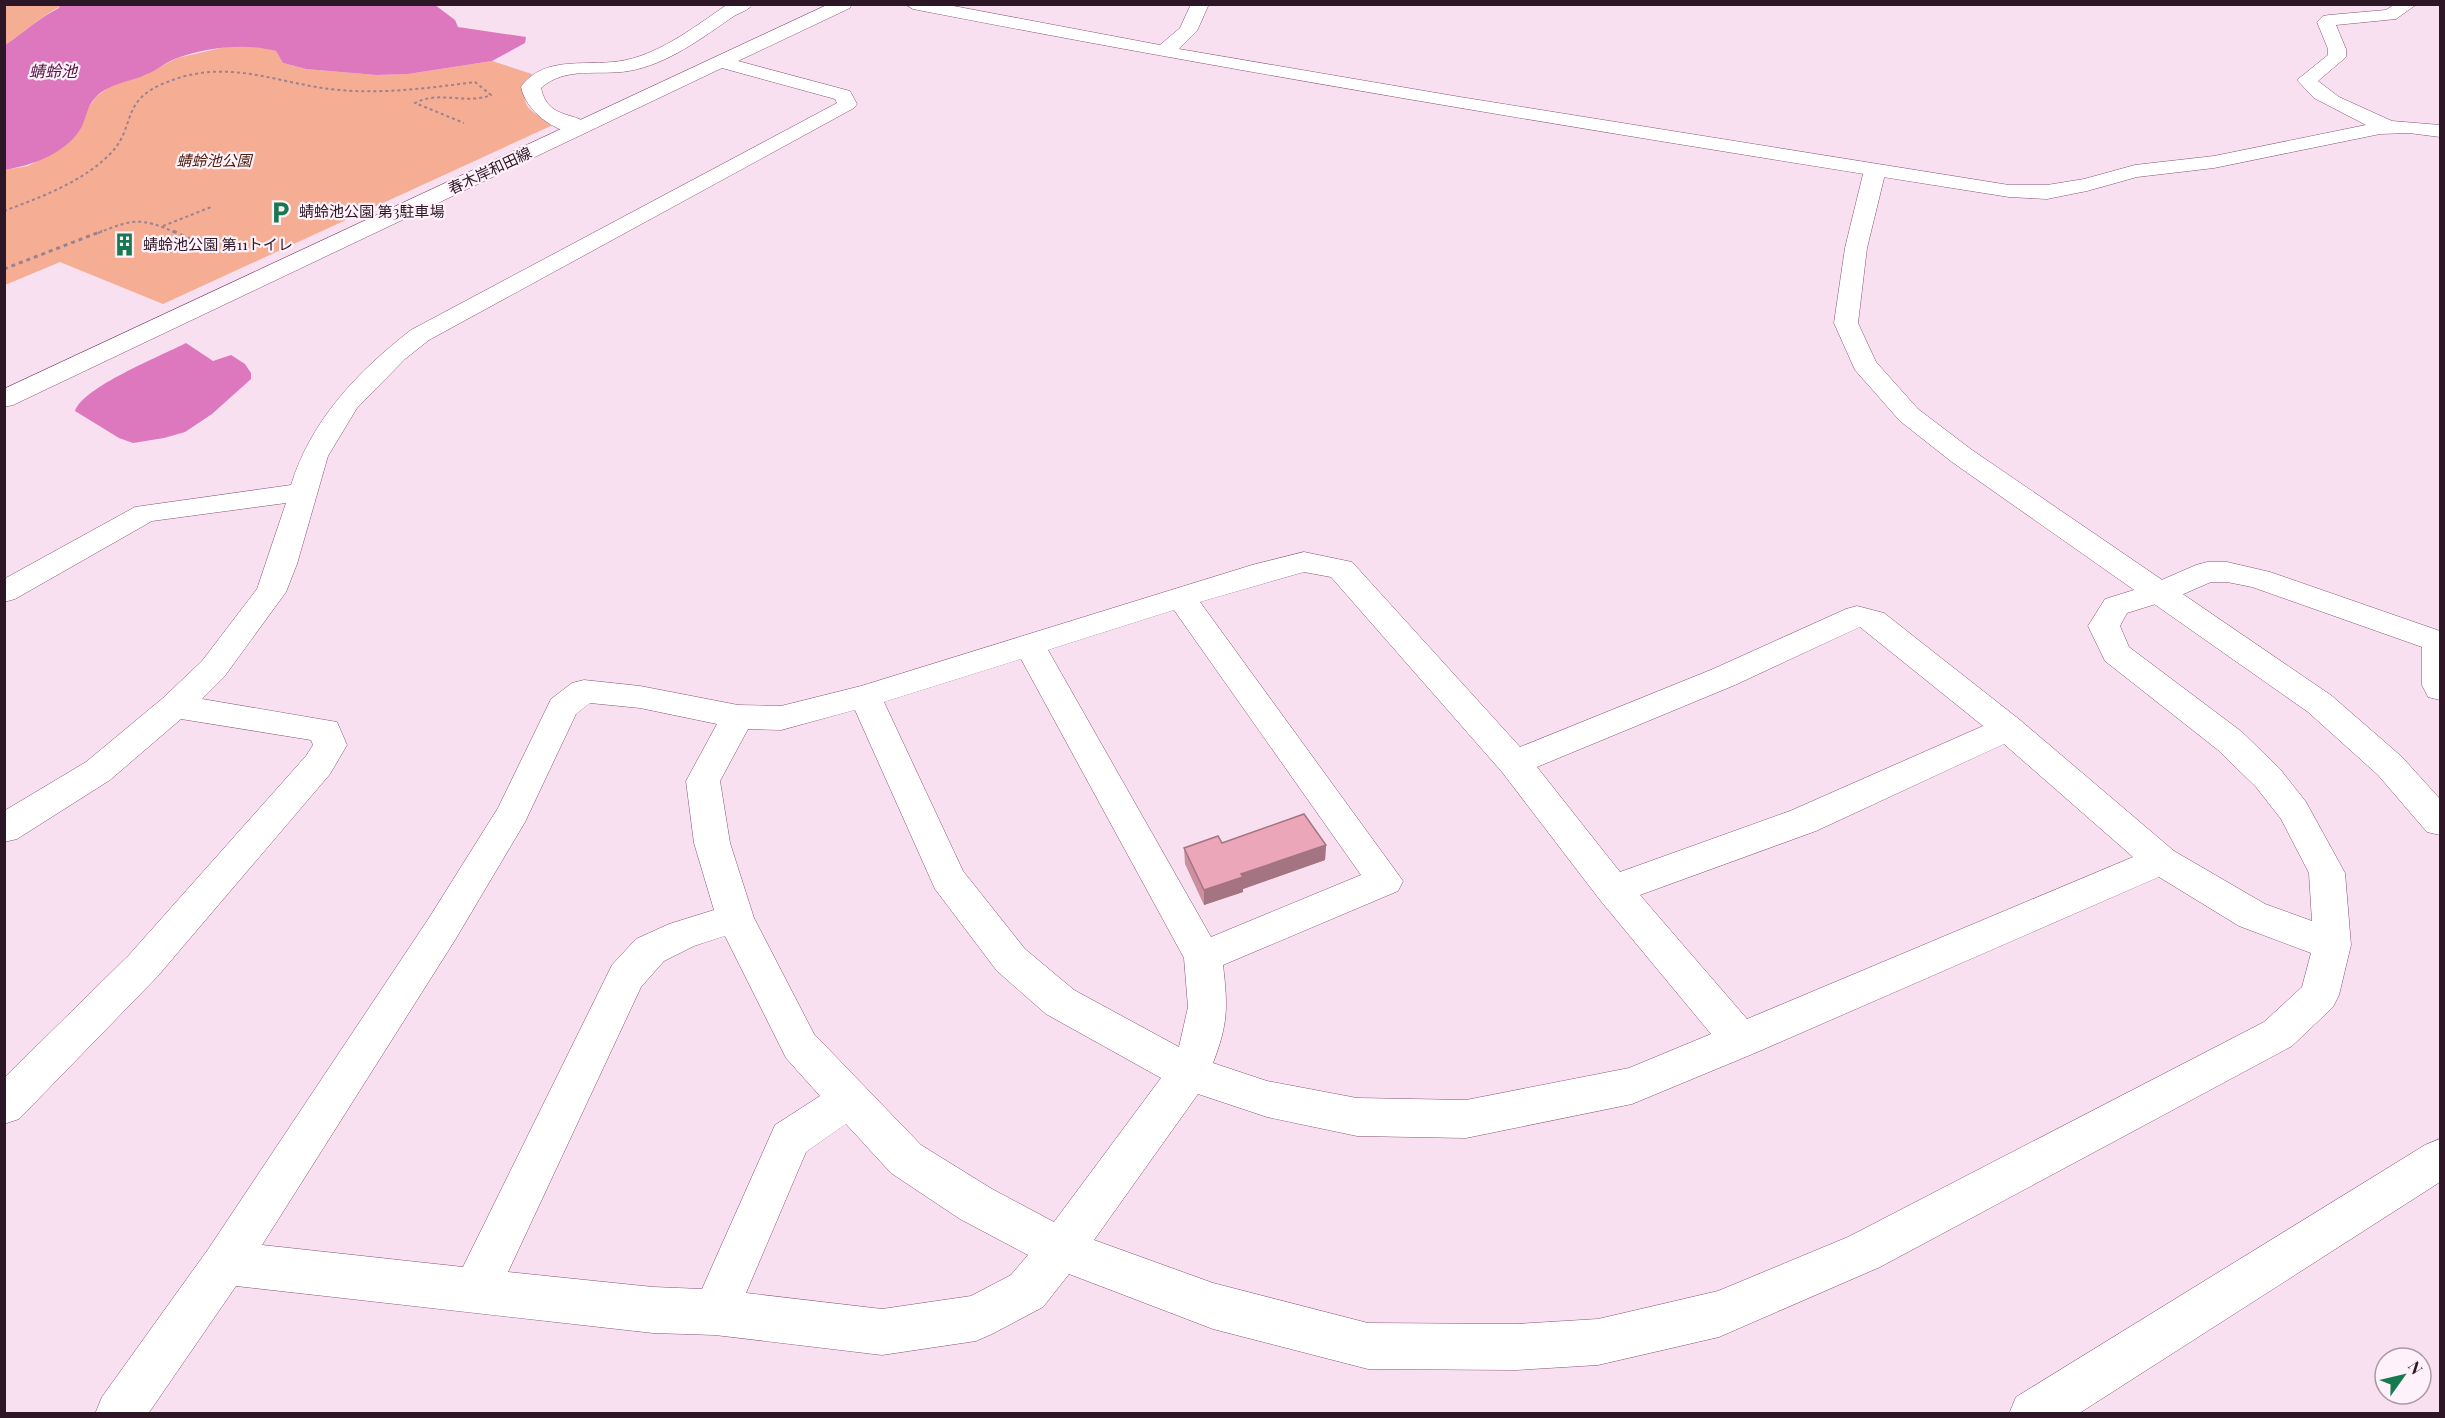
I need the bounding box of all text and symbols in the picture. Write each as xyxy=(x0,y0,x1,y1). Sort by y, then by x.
water label: 蜻蛉池 xyxy=(29,60,79,81)
street label: 春木岸和田線 xyxy=(445,142,535,198)
park label: 蜻蛉池公園 xyxy=(176,150,253,170)
parking icon: 蜻蛉池公園 第3駐車場 xyxy=(268,199,294,225)
place label: 蜻蛉池公園 第3駐車場 xyxy=(299,201,445,221)
building icon: 蜻蛉池公園 第11トイレ xyxy=(112,232,138,258)
place label: 蜻蛉池公園 第11トイレ xyxy=(143,234,293,254)
north arrow xyxy=(2373,1346,2433,1406)
text: N xyxy=(2404,1357,2428,1378)

